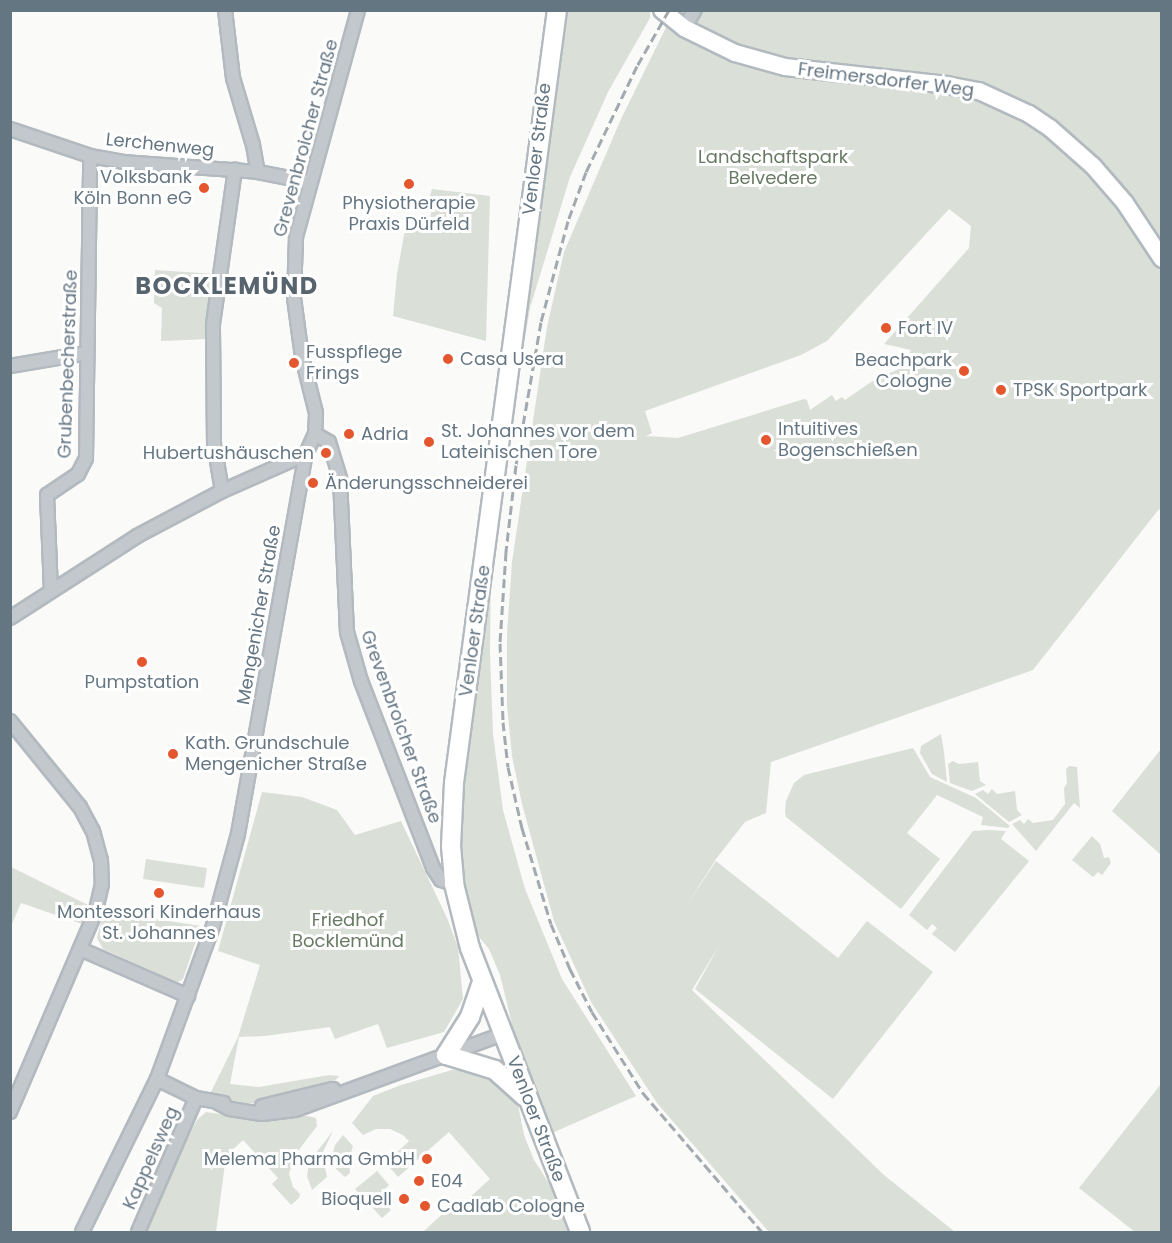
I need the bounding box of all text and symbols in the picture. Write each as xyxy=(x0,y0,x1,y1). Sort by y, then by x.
street label: Grevenbroicher Straße xyxy=(269,37,343,239)
street label: Freimersdorfer Weg xyxy=(797,58,975,102)
street label: Venloer Straße xyxy=(518,82,556,216)
street label: Lerchenweg xyxy=(105,129,215,161)
park label: Landschaftspark Belvedere xyxy=(698,147,848,190)
place label: Volksbank Köln Bonn eG xyxy=(73,167,192,210)
marker: Physiotherapie Praxis Dürfeld xyxy=(402,177,416,191)
marker: Volksbank Köln Bonn eG xyxy=(197,181,211,195)
place label: Physiotherapie Praxis Dürfeld xyxy=(342,193,476,236)
street label: Grubenbecherstraße xyxy=(54,269,82,459)
district label: BOCKLEMÜND xyxy=(135,272,319,300)
place label: Fort IV xyxy=(898,317,953,339)
marker: Fort IV xyxy=(879,321,893,335)
place label: Fusspflege Frings xyxy=(306,342,402,385)
place label: Casa Usera xyxy=(460,348,564,370)
place label: Beachpark Cologne xyxy=(855,350,952,392)
marker: Casa Usera xyxy=(441,352,455,366)
marker: Fusspflege Frings xyxy=(287,356,301,370)
marker: Beachpark Cologne xyxy=(957,364,971,378)
place label: TPSK Sportpark xyxy=(1013,379,1147,401)
marker: TPSK Sportpark xyxy=(994,383,1008,397)
place label: Intuitives Bogenschießen xyxy=(778,419,918,462)
place label: St. Johannes vor dem Lateinischen Tore xyxy=(441,421,635,464)
place label: Adria xyxy=(361,423,409,445)
marker: Adria xyxy=(342,427,356,441)
marker: Intuitives Bogenschießen xyxy=(759,433,773,447)
marker: St. Johannes vor dem Lateinischen Tore xyxy=(422,435,436,449)
place label: Hubertushäuschen xyxy=(143,442,314,464)
marker: Hubertushäuschen xyxy=(319,446,333,460)
place label: Änderungsschneiderei xyxy=(325,472,528,494)
marker: Änderungsschneiderei xyxy=(306,476,320,490)
street label: Mengenicher Straße xyxy=(233,524,285,706)
street label: Venloer Straße xyxy=(455,564,495,698)
street label: Grevenbroicher Straße xyxy=(356,627,446,827)
marker: Pumpstation xyxy=(135,655,149,669)
place label: Pumpstation xyxy=(85,671,199,693)
place label: Kath. Grundschule Mengenicher Straße xyxy=(185,733,367,776)
marker: Kath. Grundschule Mengenicher Straße xyxy=(166,747,180,761)
marker: Montessori Kinderhaus St. Johannes xyxy=(152,886,166,900)
place label: Montessori Kinderhaus St. Johannes xyxy=(57,902,261,944)
park label: Friedhof Bocklemünd xyxy=(292,910,404,952)
street label: Venloer Straße xyxy=(502,1053,570,1185)
street label: Kappelsweg xyxy=(119,1103,183,1213)
place label: Melema Pharma GmbH xyxy=(204,1148,415,1170)
marker: Melema Pharma GmbH xyxy=(420,1152,434,1166)
place label: E04 xyxy=(431,1170,463,1192)
marker: E04 xyxy=(412,1174,426,1188)
place label: Bioquell xyxy=(321,1188,392,1210)
marker: Bioquell xyxy=(397,1192,411,1206)
place label: Cadlab Cologne xyxy=(437,1195,585,1217)
marker: Cadlab Cologne xyxy=(418,1199,432,1213)

